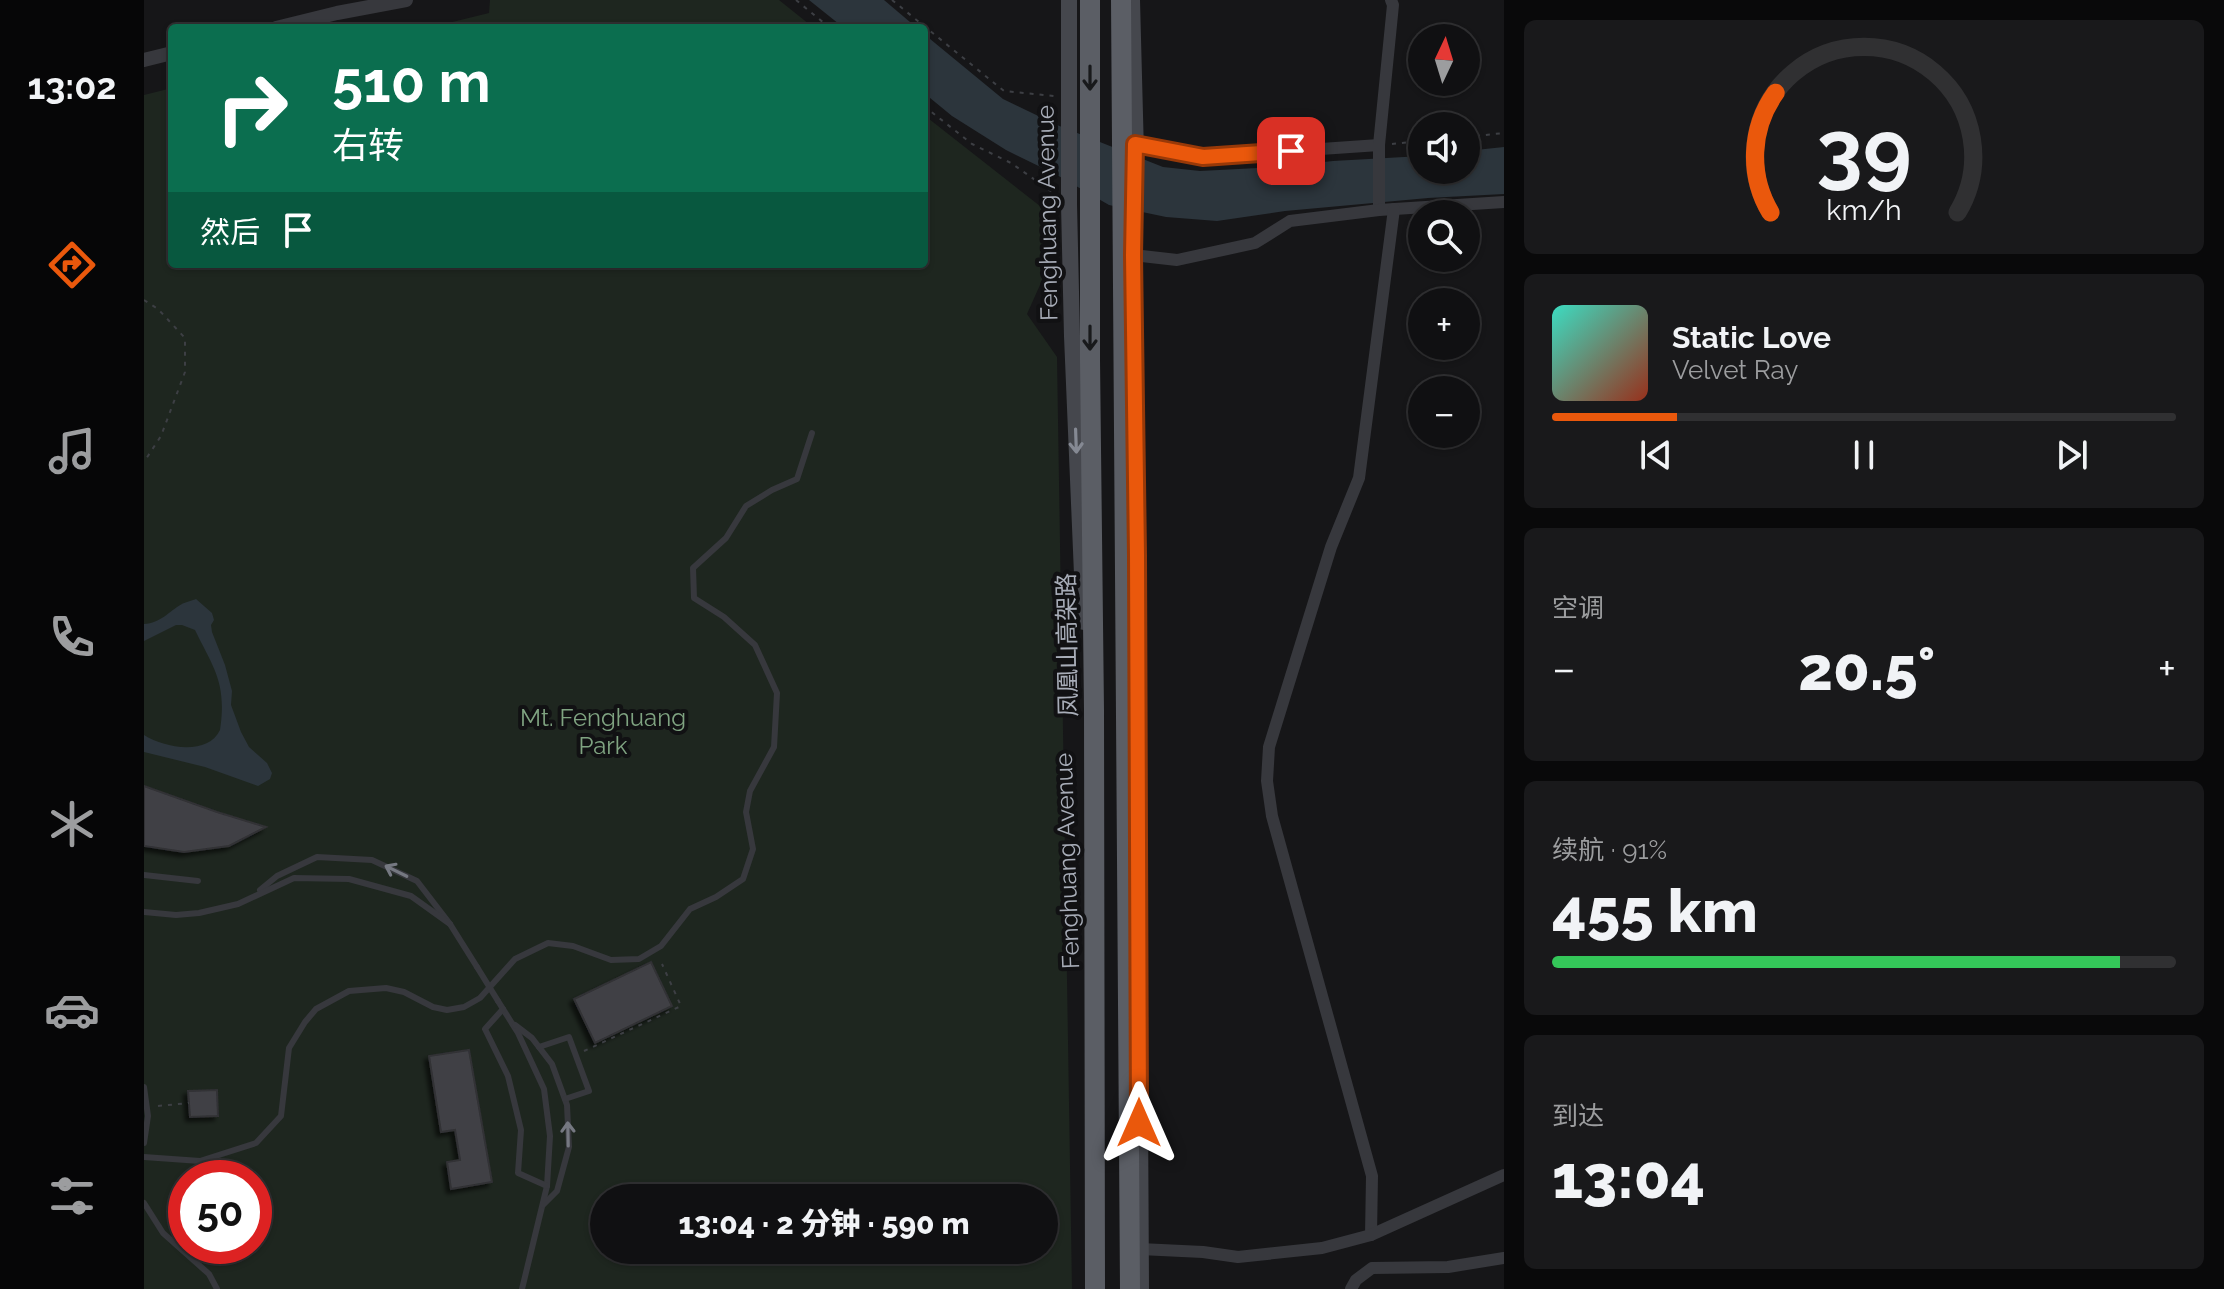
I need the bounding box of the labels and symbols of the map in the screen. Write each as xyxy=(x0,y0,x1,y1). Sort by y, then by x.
north arrow xyxy=(1408,24,1480,96)
one-way arrow xyxy=(1082,64,1098,91)
street label: Fenghuang Avenue xyxy=(1031,105,1063,321)
pin xyxy=(1257,117,1325,185)
one-way arrow xyxy=(1082,324,1098,351)
one-way arrow xyxy=(1069,427,1084,454)
street label: 凤凰山高架路 xyxy=(1051,573,1083,717)
park label: Mt. Fenghuang Park xyxy=(520,703,686,760)
street label: Fenghuang Avenue xyxy=(1049,753,1085,969)
one-way arrow xyxy=(384,863,408,878)
position arrow xyxy=(1097,1081,1181,1165)
one-way arrow xyxy=(560,1121,576,1148)
speed limit sign: 50 xyxy=(168,1160,272,1264)

